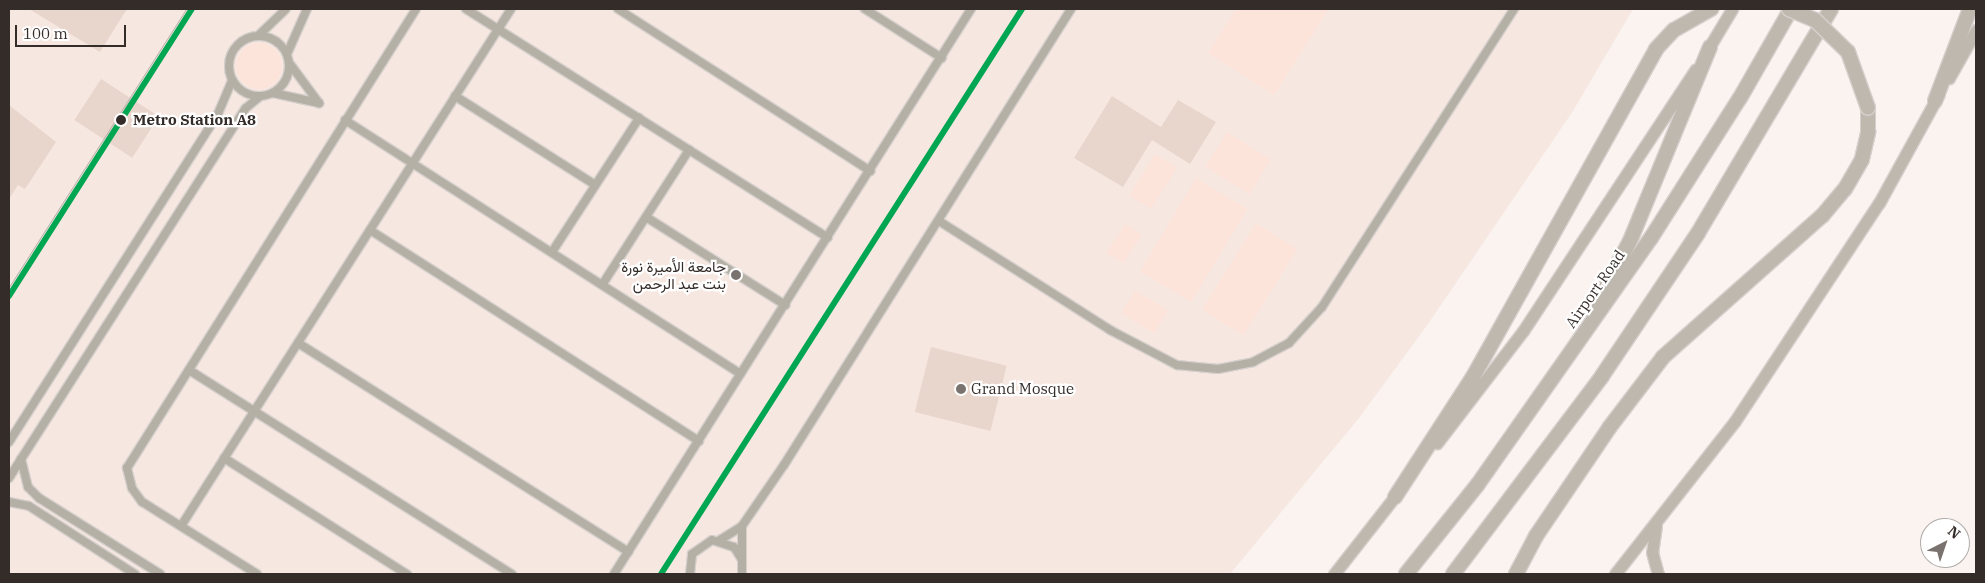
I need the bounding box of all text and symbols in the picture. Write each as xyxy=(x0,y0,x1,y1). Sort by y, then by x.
scale bar xyxy=(18,15,129,47)
text: 100 m xyxy=(23,24,68,43)
place label: Metro Station A8 xyxy=(133,111,256,129)
marker: Metro Station A8 xyxy=(113,112,129,128)
street label: Airport Road xyxy=(1562,247,1628,331)
place label: جامعة الأميرة نورة بنت عبد الرحمن xyxy=(621,257,726,292)
marker: جامعة الأميرة نورة بنت عبد الرحمن xyxy=(730,269,742,281)
place label: Grand Mosque xyxy=(971,380,1074,398)
marker: Grand Mosque xyxy=(955,383,967,395)
north arrow xyxy=(1920,518,1970,568)
text: N xyxy=(1944,522,1964,543)

